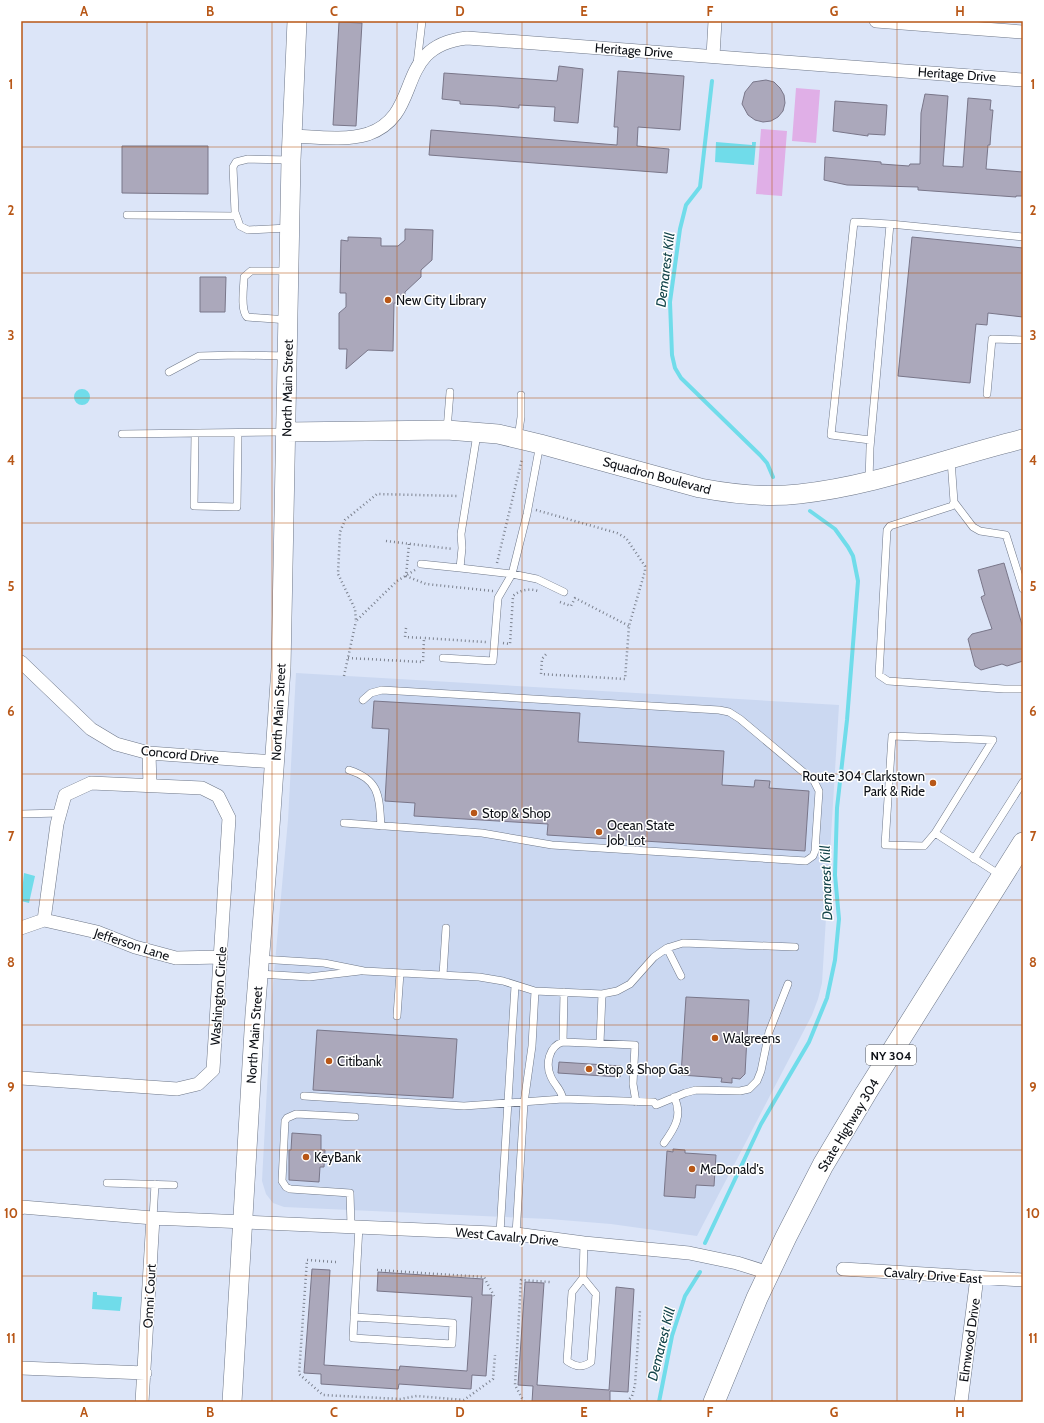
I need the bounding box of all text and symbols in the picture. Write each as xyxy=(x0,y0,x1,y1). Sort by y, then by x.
text: A xyxy=(80,3,89,19)
text: B xyxy=(206,3,214,19)
text: C xyxy=(330,3,338,19)
text: D xyxy=(455,3,465,19)
text: E xyxy=(580,3,588,19)
text: F xyxy=(707,3,714,19)
text: G xyxy=(830,3,839,19)
text: H xyxy=(955,3,965,19)
street label: Heritage Drive xyxy=(594,39,674,61)
street label: Heritage Drive xyxy=(917,63,997,85)
text: 1 xyxy=(9,76,13,92)
text: 1 xyxy=(1031,76,1035,92)
text: 2 xyxy=(8,202,15,218)
text: 2 xyxy=(1030,202,1037,218)
water label: Demarest Kill xyxy=(651,231,679,308)
place label: New City Library xyxy=(396,292,487,308)
marker: New City Library xyxy=(383,295,393,305)
text: 3 xyxy=(7,327,15,343)
text: 3 xyxy=(1029,327,1037,343)
street label: North Main Street xyxy=(278,338,296,437)
text: 4 xyxy=(7,452,15,468)
text: 4 xyxy=(1029,452,1037,468)
street label: Squadron Boulevard xyxy=(601,453,713,497)
text: 5 xyxy=(8,578,15,594)
text: 5 xyxy=(1030,578,1037,594)
street label: North Main Street xyxy=(267,662,289,761)
text: 6 xyxy=(7,703,15,719)
text: 6 xyxy=(1029,703,1037,719)
street label: Concord Drive xyxy=(140,742,220,766)
place label: Route 304 Clarkstown Park & Ride xyxy=(802,768,925,799)
marker: Route 304 Clarkstown Park & Ride xyxy=(928,778,938,788)
place label: Stop & Shop xyxy=(482,805,551,821)
marker: Stop & Shop xyxy=(469,808,479,818)
place label: Ocean State Job Lot xyxy=(606,817,675,848)
marker: Ocean State Job Lot xyxy=(594,827,604,837)
text: 7 xyxy=(8,828,15,844)
text: 7 xyxy=(1030,828,1037,844)
water label: Demarest Kill xyxy=(816,844,836,921)
street label: Jefferson Lane xyxy=(91,924,172,964)
street label: Washington Circle xyxy=(207,946,229,1046)
text: 8 xyxy=(7,954,15,970)
text: 8 xyxy=(1029,954,1037,970)
street label: North Main Street xyxy=(243,985,265,1084)
place label: Walgreens xyxy=(723,1030,781,1046)
marker: Walgreens xyxy=(710,1033,720,1043)
road number: NY 304 xyxy=(866,1045,916,1065)
place label: Citibank xyxy=(337,1053,382,1069)
marker: Citibank xyxy=(324,1056,334,1066)
place label: Stop & Shop Gas xyxy=(597,1061,690,1077)
marker: Stop & Shop Gas xyxy=(584,1064,594,1074)
street label: State Highway 304 xyxy=(814,1075,882,1174)
text: 9 xyxy=(7,1079,15,1095)
text: 9 xyxy=(1029,1079,1037,1095)
place label: KeyBank xyxy=(314,1149,361,1165)
marker: KeyBank xyxy=(301,1152,311,1162)
place label: McDonald's xyxy=(700,1161,765,1177)
marker: McDonald's xyxy=(687,1164,697,1174)
text: 10 xyxy=(4,1205,18,1221)
text: 10 xyxy=(1026,1205,1040,1221)
street label: West Cavalry Drive xyxy=(455,1224,560,1249)
street label: Omni Court xyxy=(139,1263,159,1329)
street label: Cavalry Drive East xyxy=(883,1264,983,1286)
street label: Elmwood Drive xyxy=(955,1297,983,1383)
water label: Demarest Kill xyxy=(643,1305,679,1383)
text: 11 xyxy=(6,1330,16,1346)
text: 11 xyxy=(1028,1330,1038,1346)
text: A xyxy=(80,1404,89,1420)
text: B xyxy=(206,1404,214,1420)
text: C xyxy=(330,1404,338,1420)
text: D xyxy=(455,1404,465,1420)
text: E xyxy=(580,1404,588,1420)
text: F xyxy=(707,1404,714,1420)
text: G xyxy=(830,1404,839,1420)
text: H xyxy=(955,1404,965,1420)

